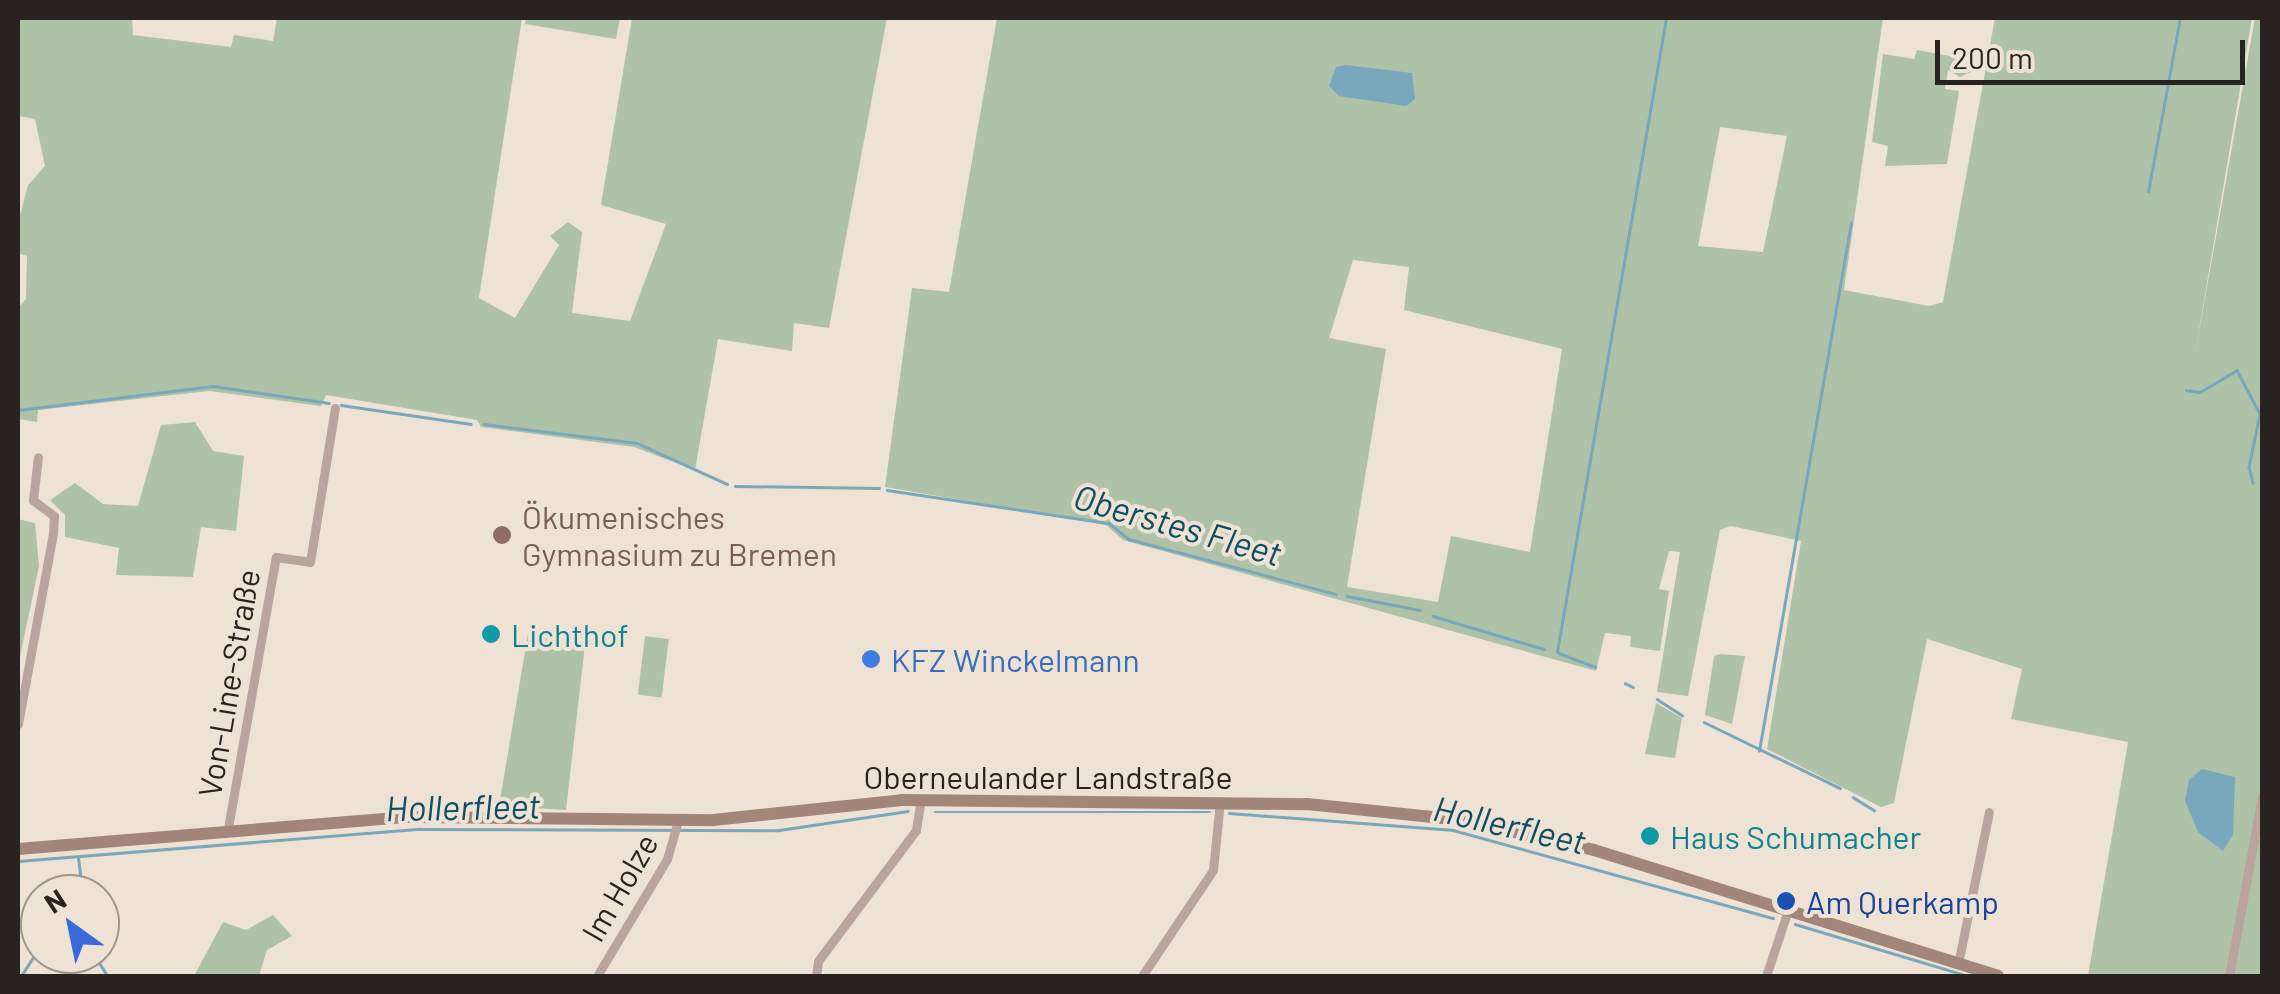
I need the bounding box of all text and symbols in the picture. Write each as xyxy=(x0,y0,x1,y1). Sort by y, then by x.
scale bar xyxy=(1940,20,2250,82)
text: 200 m xyxy=(1952,39,2033,75)
water label: Oberstes Fleet xyxy=(1069,474,1287,574)
place label: Ökumenisches Gymnasium zu Bremen xyxy=(522,498,837,573)
marker: Ökumenisches Gymnasium zu Bremen xyxy=(491,524,513,546)
street label: Von-Line-Straße xyxy=(189,566,267,800)
place label: Lichthof xyxy=(511,615,629,653)
marker: Lichthof xyxy=(480,623,502,645)
place label: KFZ Winckelmann xyxy=(891,640,1140,678)
marker: KFZ Winckelmann xyxy=(860,648,882,670)
street label: Oberneulander Landstraße xyxy=(863,757,1233,795)
water label: Hollerfleet xyxy=(385,784,541,828)
water label: Hollerfleet xyxy=(1430,786,1590,862)
place label: Haus Schumacher xyxy=(1670,817,1921,855)
marker: Haus Schumacher xyxy=(1639,825,1661,847)
street label: Im Holze xyxy=(573,826,665,948)
north arrow xyxy=(20,874,120,974)
text: N xyxy=(38,881,72,920)
place label: Am Querkamp xyxy=(1806,882,1999,920)
marker: Am Querkamp xyxy=(1775,890,1797,912)

